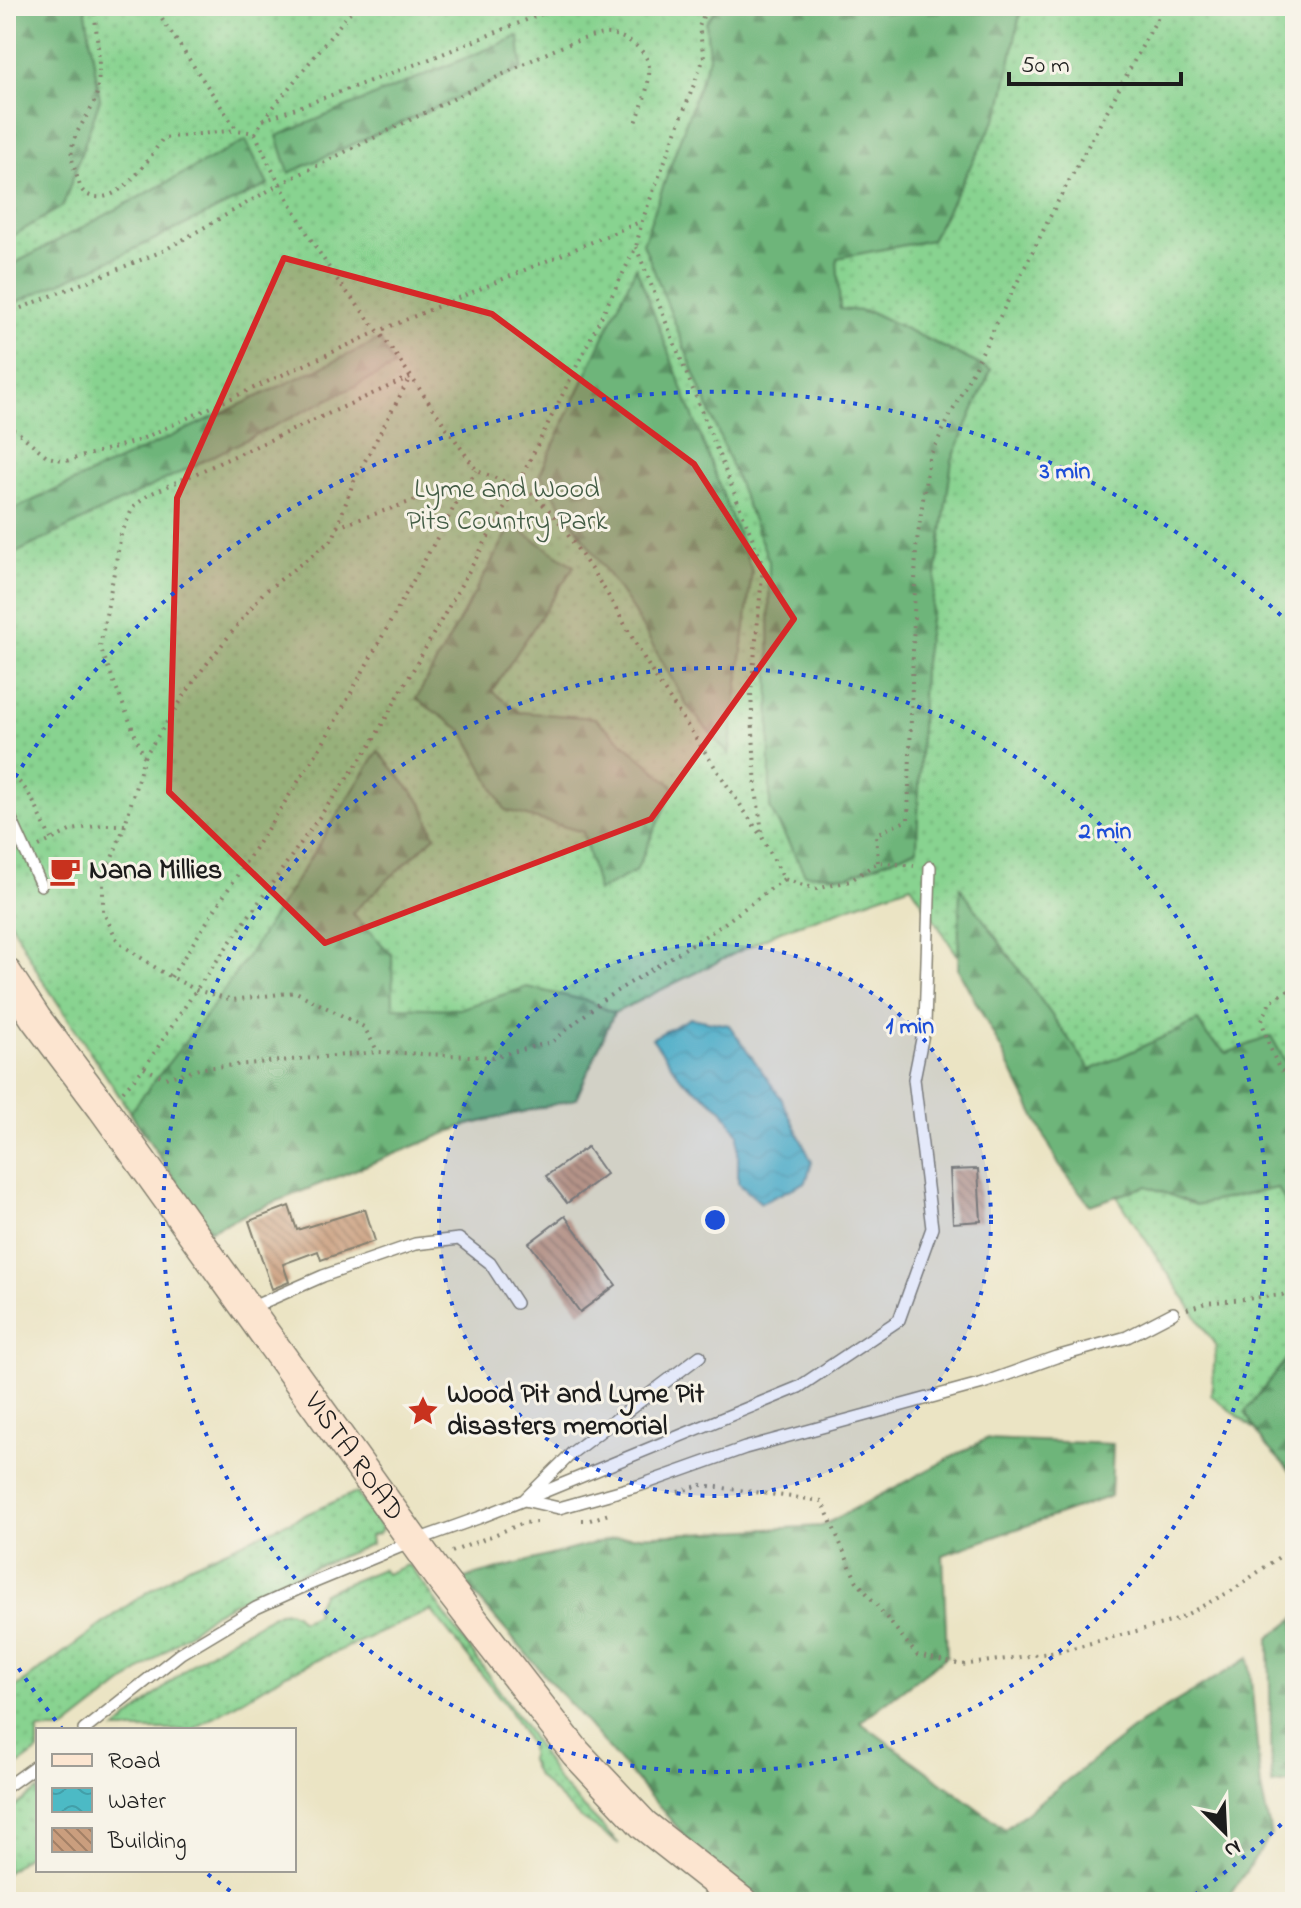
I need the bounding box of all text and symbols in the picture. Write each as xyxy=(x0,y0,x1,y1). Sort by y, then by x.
scale bar xyxy=(1009,36,1181,86)
text: 50 m xyxy=(1021,49,1070,84)
text: 3 min xyxy=(1039,455,1091,490)
park label: Lyme and Wood Pits Country Park xyxy=(406,470,608,543)
text: 2 min xyxy=(1078,815,1132,850)
place label: Nana Millies xyxy=(89,851,222,892)
cafe icon: Nana Millies xyxy=(48,854,82,888)
text: 1 min xyxy=(886,1010,934,1045)
centre of rings xyxy=(701,1206,729,1234)
place label: Wood Pit and Lyme Pit disasters memorial xyxy=(447,1375,705,1448)
street label: VISTA ROAD xyxy=(292,1383,414,1530)
place icon: Wood Pit and Lyme Pit disasters memorial xyxy=(406,1394,440,1428)
legend xyxy=(36,1728,296,1872)
text: Road xyxy=(108,1745,161,1780)
text: Water xyxy=(108,1785,166,1820)
north arrow xyxy=(1185,1792,1265,1872)
text: Building xyxy=(107,1825,187,1860)
text: N xyxy=(1219,1830,1245,1865)

